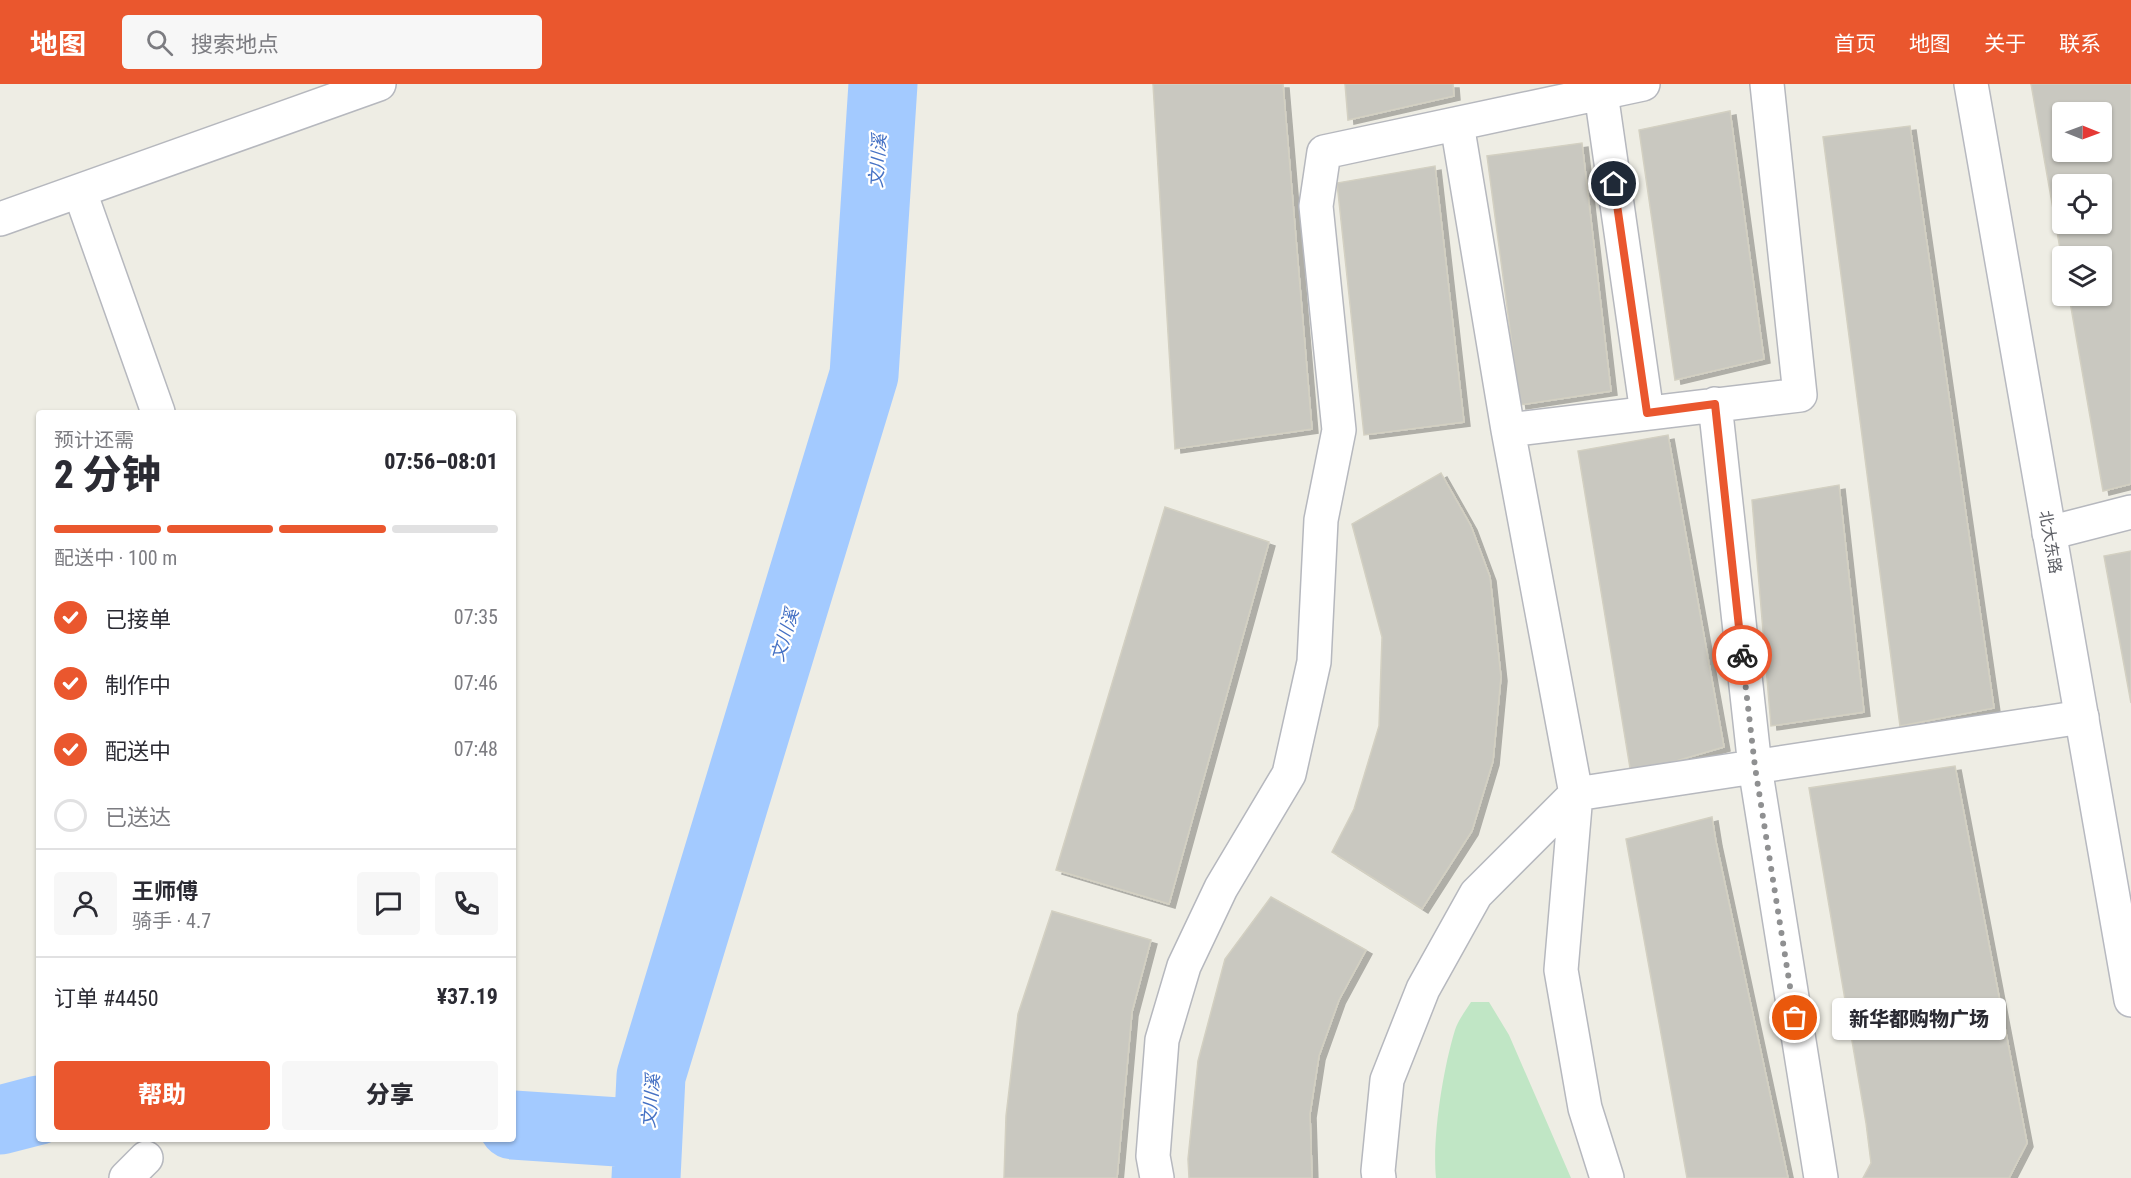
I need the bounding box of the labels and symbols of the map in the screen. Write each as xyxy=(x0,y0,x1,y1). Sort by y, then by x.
north arrow xyxy=(2052,102,2112,162)
water label: 文川溪 xyxy=(865,131,890,189)
pin xyxy=(1588,158,1639,209)
street label: 北大东路 xyxy=(2036,509,2065,575)
water label: 文川溪 xyxy=(767,604,803,664)
courier xyxy=(1712,625,1772,685)
pin xyxy=(1769,992,1820,1043)
callout: 新华都购物广场 xyxy=(1831,997,2005,1039)
water label: 文川溪 xyxy=(638,1071,663,1129)

